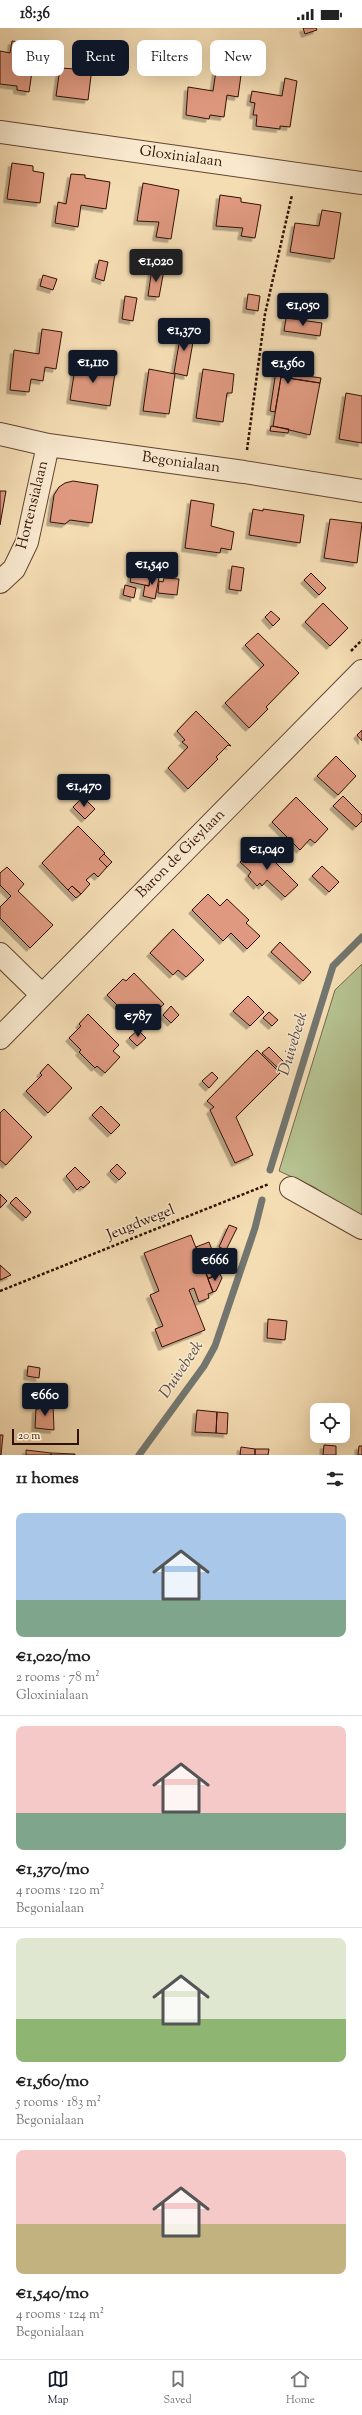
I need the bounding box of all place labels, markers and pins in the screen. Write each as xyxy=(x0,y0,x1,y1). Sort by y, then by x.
pin: €1,020 xyxy=(123,249,189,283)
pin: €1,050 xyxy=(270,293,336,327)
pin: €1,370 xyxy=(151,318,217,352)
pin: €1,110 xyxy=(60,350,126,384)
pin: €1,560 xyxy=(255,351,321,385)
pin: €1,540 xyxy=(119,552,185,586)
pin: €1,470 xyxy=(51,774,117,808)
pin: €1,040 xyxy=(234,837,300,871)
pin: €787 xyxy=(114,1004,162,1038)
pin: €666 xyxy=(191,1248,239,1282)
pin: €660 xyxy=(21,1383,69,1417)

